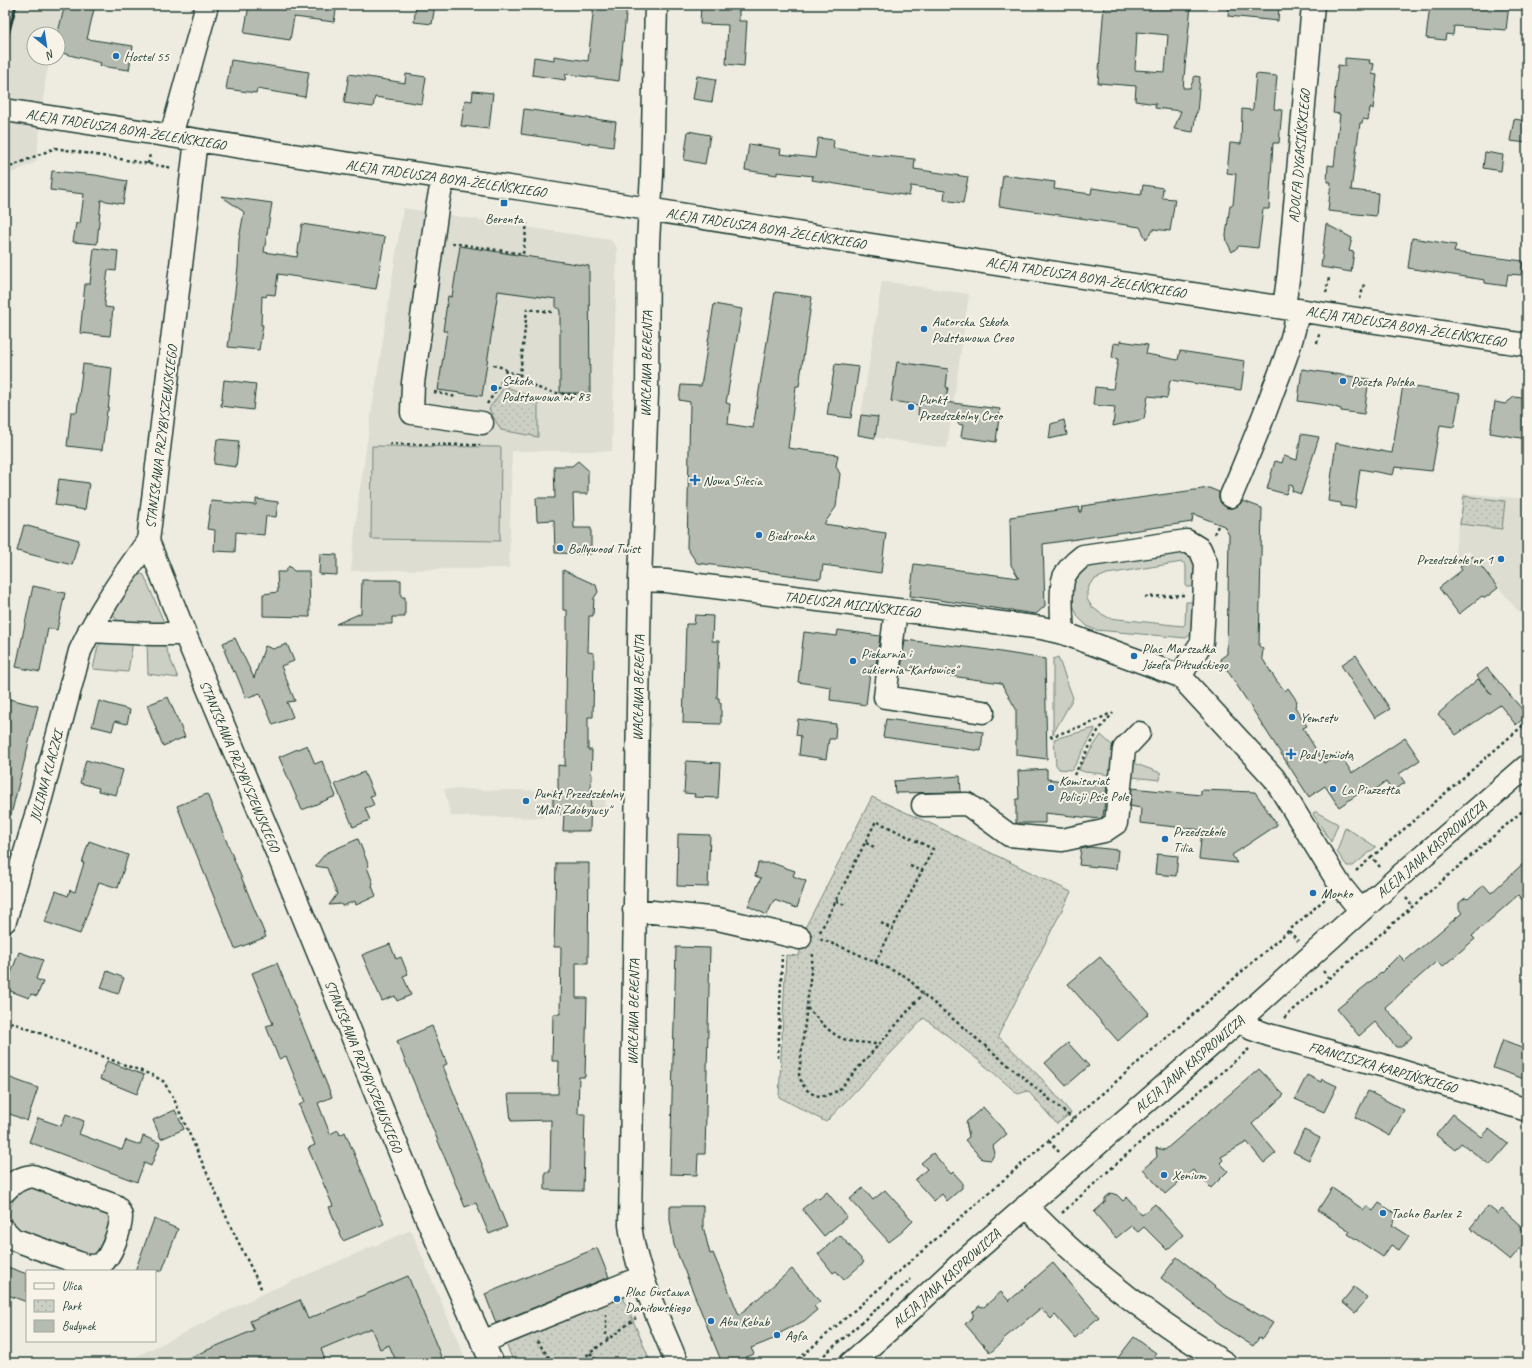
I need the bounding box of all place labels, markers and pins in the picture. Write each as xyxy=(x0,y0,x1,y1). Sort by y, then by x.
place label: Hostel 55 xyxy=(124,48,170,65)
marker: Hostel 55 xyxy=(111,51,121,61)
marker: Berenta xyxy=(499,198,509,208)
place label: Berenta xyxy=(485,210,524,227)
place label: Autorska Szkoła Podstawowa Creo xyxy=(932,313,1015,346)
marker: Autorska Szkoła Podstawowa Creo xyxy=(919,324,929,334)
place label: Szkoła Podstawowa nr 83 xyxy=(502,372,591,405)
place label: Poczta Polska xyxy=(1351,373,1415,390)
marker: Poczta Polska xyxy=(1338,376,1348,386)
marker: Szkoła Podstawowa nr 83 xyxy=(489,383,499,393)
place label: Punkt Przedszkolny Creo xyxy=(919,391,1004,424)
marker: Punkt Przedszkolny Creo xyxy=(906,402,916,412)
place label: Nowa Silesia xyxy=(703,472,763,489)
marker: Nowa Silesia xyxy=(690,475,700,485)
place label: Biedronka xyxy=(767,527,815,544)
marker: Biedronka xyxy=(754,530,764,540)
place label: Bollywood Twist xyxy=(568,540,642,557)
marker: Bollywood Twist xyxy=(555,543,565,553)
place label: Przedszkole nr 1 xyxy=(1416,551,1494,568)
marker: Przedszkole nr 1 xyxy=(1496,554,1506,564)
place label: Plac Marszałka Józefa Piłsudskiego xyxy=(1141,640,1229,673)
place label: Piekarnia i cukiernia "Karłowice" xyxy=(861,645,961,678)
marker: Plac Marszałka Józefa Piłsudskiego xyxy=(1129,651,1139,661)
marker: Piekarnia i cukiernia "Karłowice" xyxy=(848,656,858,666)
place label: Yemsetu xyxy=(1300,709,1339,726)
marker: Yemsetu xyxy=(1287,712,1297,722)
place label: Pod Jemiołą xyxy=(1299,746,1354,763)
marker: Pod Jemiołą xyxy=(1286,749,1296,759)
place label: Komisariat Policji Psie Pole xyxy=(1059,772,1130,805)
place label: La Piazzetta xyxy=(1341,781,1401,798)
marker: Komisariat Policji Psie Pole xyxy=(1046,783,1056,793)
marker: La Piazzetta xyxy=(1328,784,1338,794)
place label: Punkt Przedszkolny "Mali Zdobywcy" xyxy=(534,785,624,818)
marker: Punkt Przedszkolny "Mali Zdobywcy" xyxy=(521,796,531,806)
place label: Przedszkole Tilia xyxy=(1173,823,1227,856)
marker: Przedszkole Tilia xyxy=(1160,834,1170,844)
place label: Monko xyxy=(1321,885,1354,902)
marker: Monko xyxy=(1308,888,1318,898)
place label: Xenium xyxy=(1172,1167,1208,1184)
marker: Xenium xyxy=(1159,1170,1169,1180)
place label: Tacho Barlex 2 xyxy=(1391,1205,1463,1222)
marker: Tacho Barlex 2 xyxy=(1378,1208,1388,1218)
place label: Plac Gustawa Daniłowskiego xyxy=(625,1283,691,1316)
marker: Plac Gustawa Daniłowskiego xyxy=(612,1294,622,1304)
place label: Abu Kebab xyxy=(719,1313,770,1330)
marker: Abu Kebab xyxy=(706,1316,716,1326)
place label: Agfa xyxy=(785,1327,808,1344)
marker: Agfa xyxy=(772,1330,782,1340)

